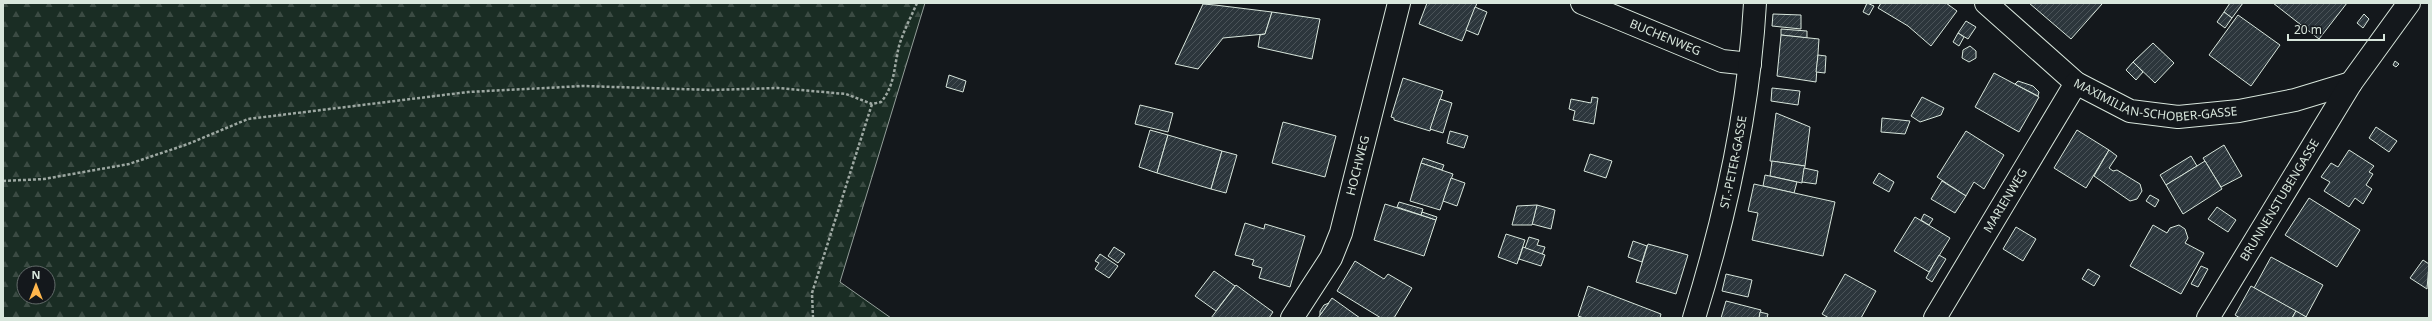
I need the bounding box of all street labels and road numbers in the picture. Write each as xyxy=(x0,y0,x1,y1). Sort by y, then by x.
street label: BUCHENWEG xyxy=(1627,15,1703,59)
street label: MAXIMILIAN-SCHOBER-GASSE xyxy=(2071,74,2238,125)
street label: ST.-PETER-GASSE xyxy=(1715,114,1751,210)
street label: HOCHWEG xyxy=(1342,134,1373,197)
street label: BRUNNENSTUBENGASSE xyxy=(2236,136,2323,264)
street label: MARIENWEG xyxy=(1979,165,2031,236)

